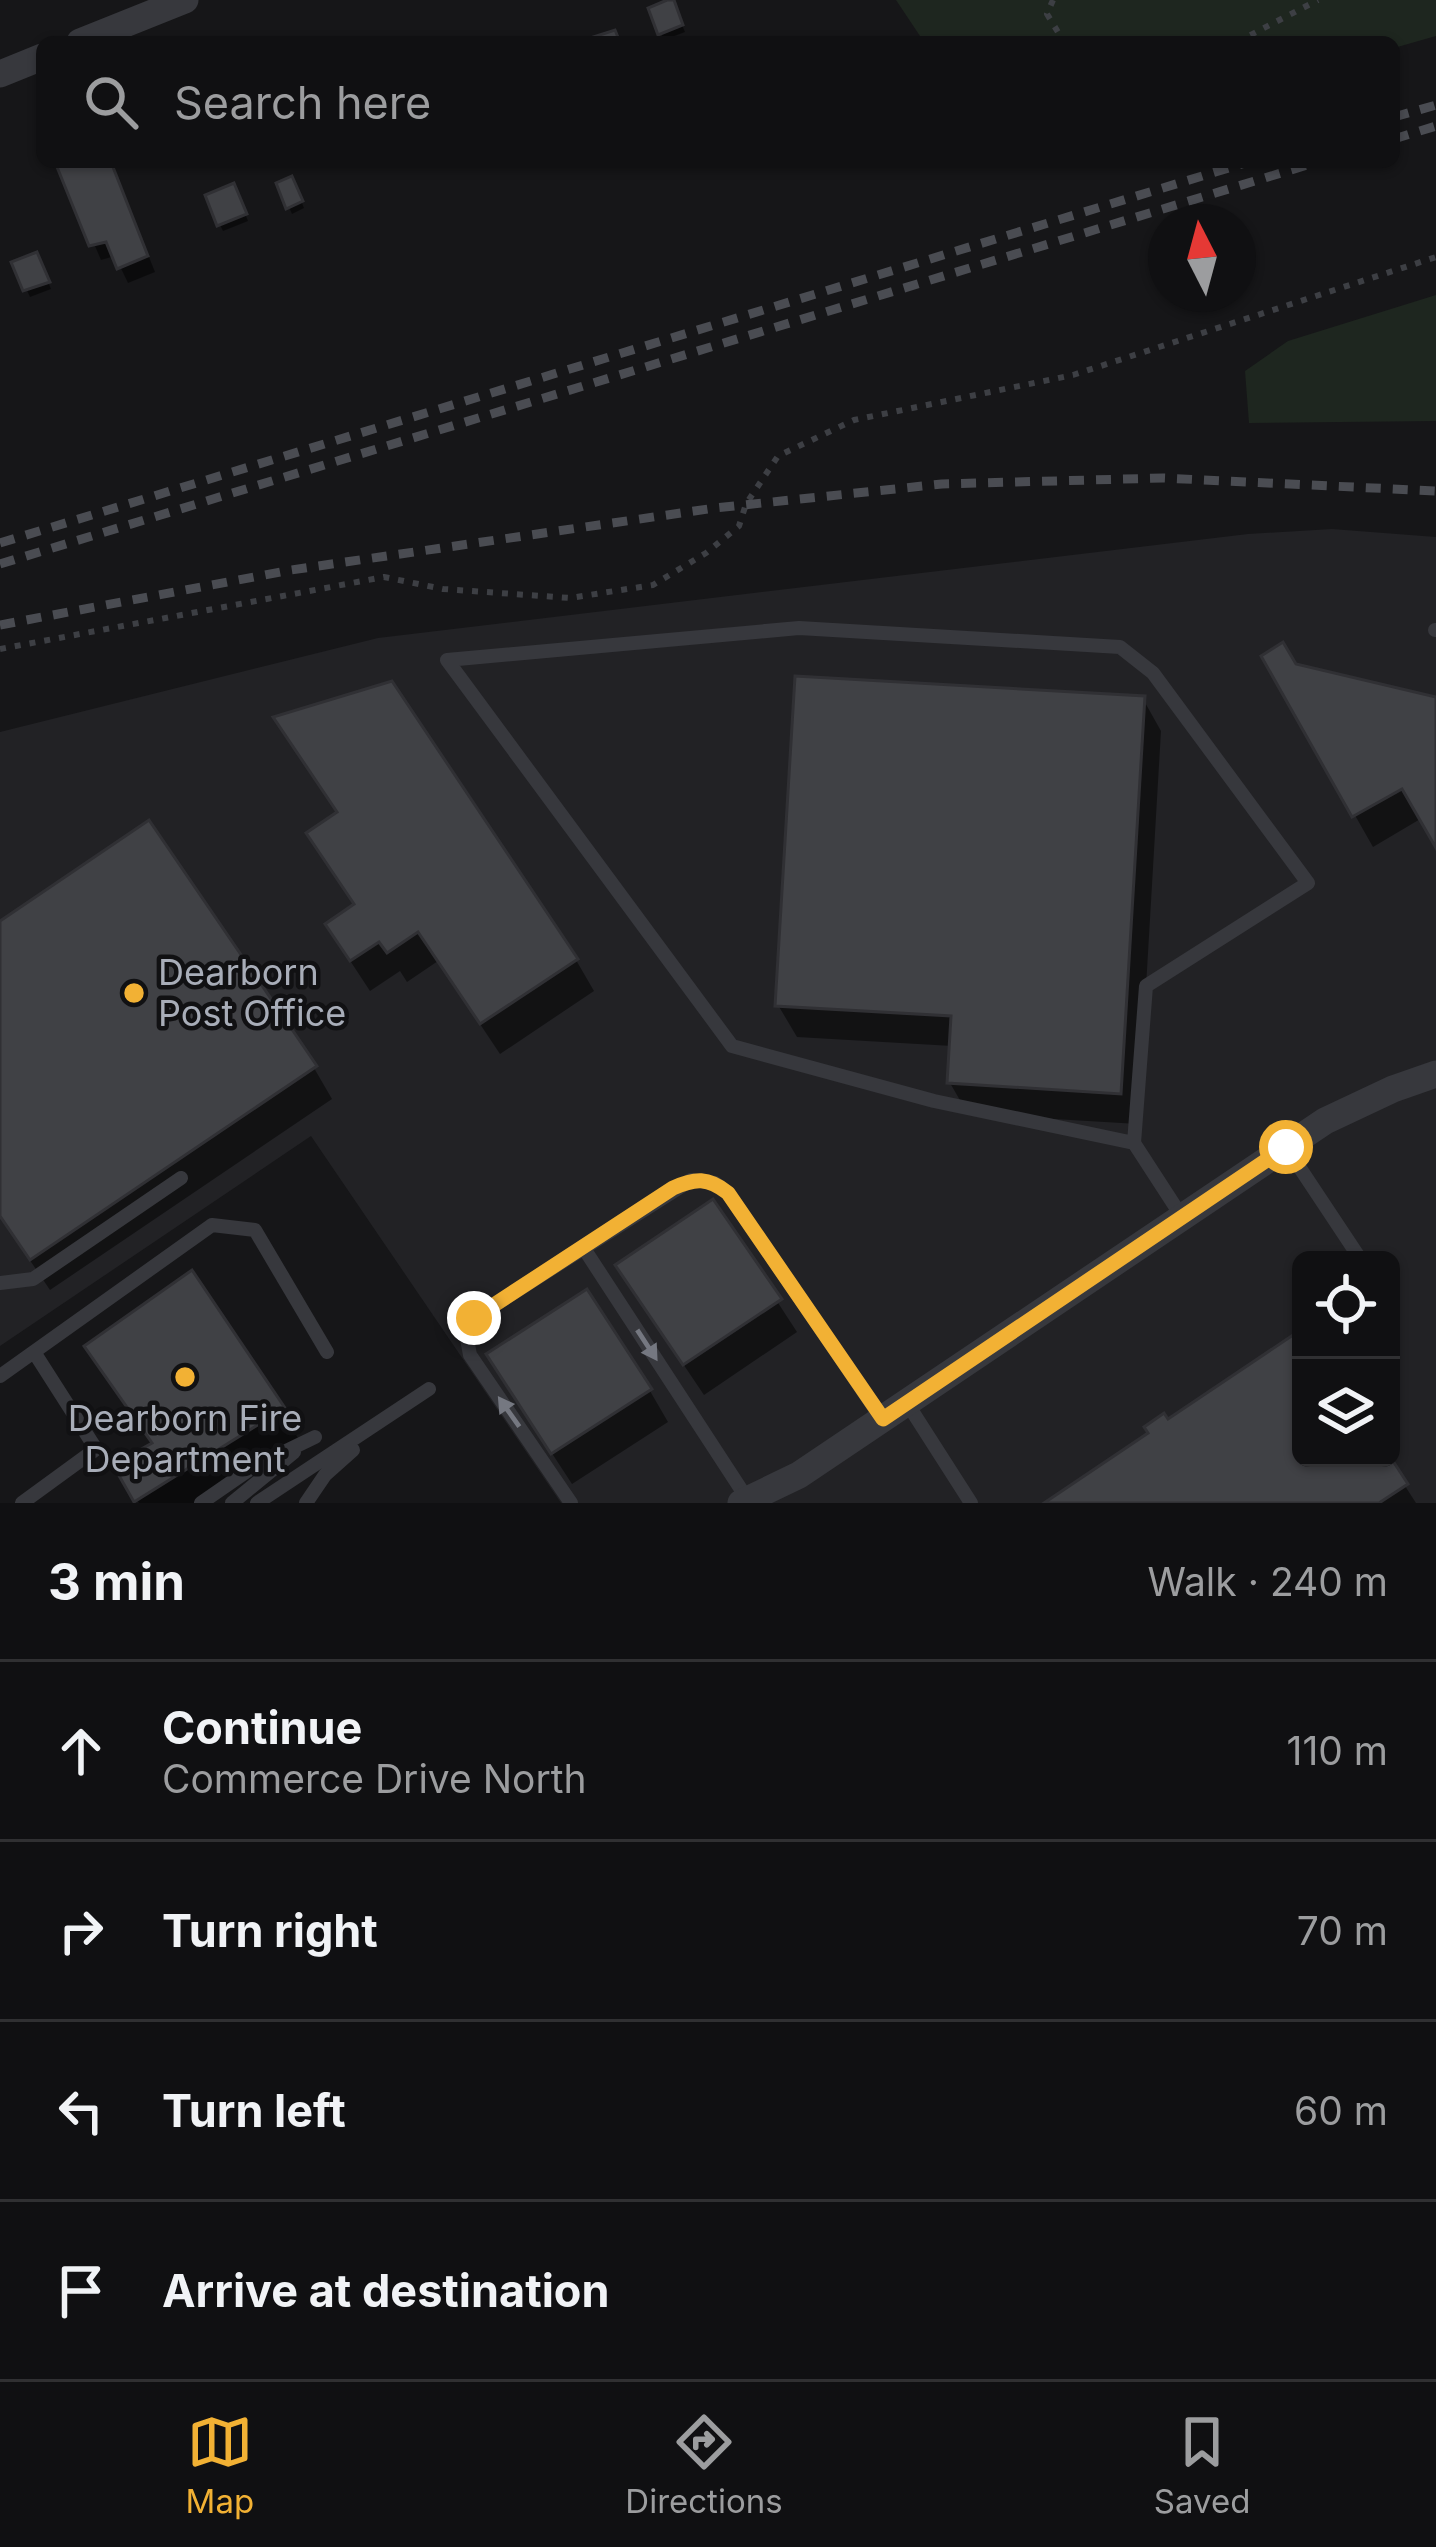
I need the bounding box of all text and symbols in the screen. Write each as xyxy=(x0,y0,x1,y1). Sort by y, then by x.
search box xyxy=(36,36,1400,168)
icon: search xyxy=(78,69,144,135)
text: Search here xyxy=(174,75,431,130)
north arrow xyxy=(1148,204,1256,312)
place label: Dearborn Post Office xyxy=(158,950,346,1035)
marker: Dearborn Post Office xyxy=(121,980,147,1006)
route start xyxy=(1259,1120,1313,1174)
map controls xyxy=(1292,1251,1400,1467)
button: locate xyxy=(1292,1251,1400,1359)
route end xyxy=(447,1291,501,1345)
one-way arrow xyxy=(635,1329,657,1362)
button: layers xyxy=(1292,1359,1400,1467)
marker: Dearborn Fire Department xyxy=(172,1364,198,1390)
place label: Dearborn Fire Department xyxy=(68,1396,302,1481)
one-way arrow xyxy=(498,1396,521,1428)
text: 3 min xyxy=(48,1551,185,1612)
text: Walk · 240 m xyxy=(1148,1558,1388,1605)
text: Continue xyxy=(162,1700,362,1755)
icon: ahead xyxy=(48,1718,114,1784)
text: 110 m xyxy=(1287,1727,1388,1774)
text: Commerce Drive North xyxy=(162,1755,587,1802)
icon: right xyxy=(48,1898,114,1964)
text: Turn right xyxy=(162,1903,378,1958)
text: 70 m xyxy=(1297,1907,1388,1954)
icon: left xyxy=(48,2078,114,2144)
text: Turn left xyxy=(162,2083,346,2138)
text: 60 m xyxy=(1294,2087,1388,2134)
icon: arrive xyxy=(48,2258,114,2324)
text: Arrive at destination xyxy=(162,2263,609,2318)
tab: Map xyxy=(186,2409,254,2521)
tab: Directions xyxy=(625,2409,783,2521)
tab: Saved xyxy=(1154,2409,1250,2521)

